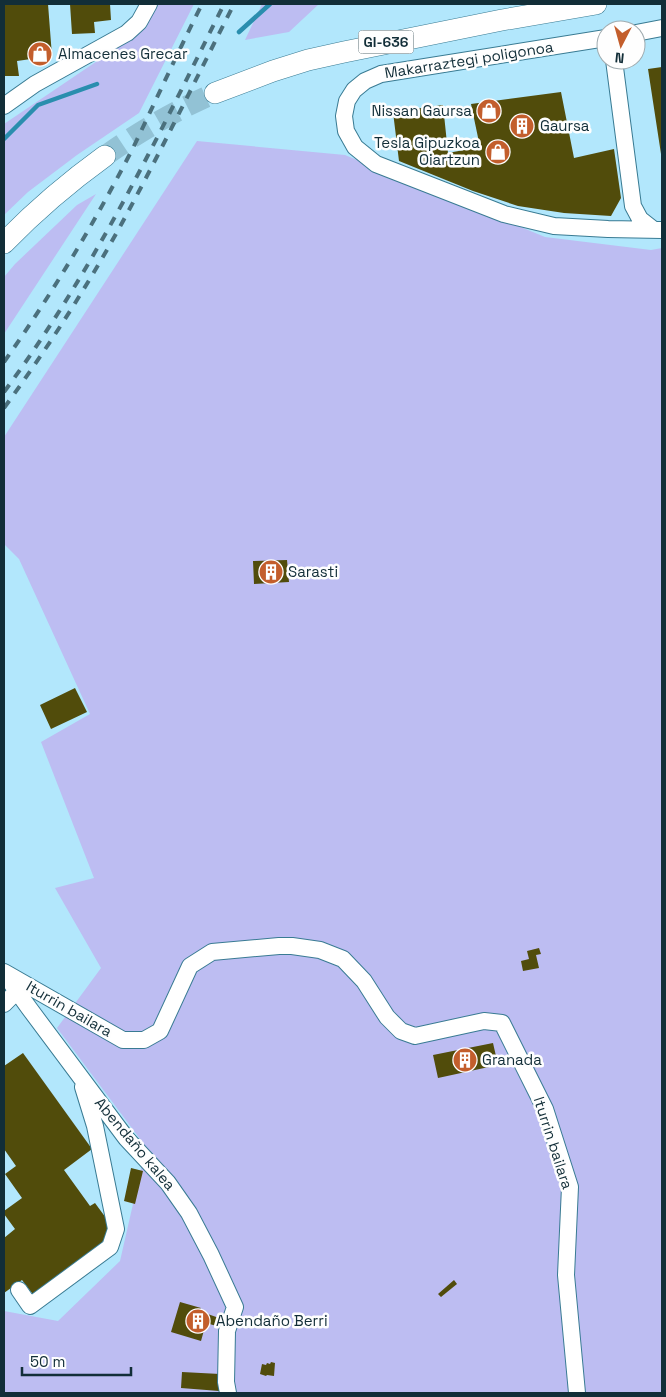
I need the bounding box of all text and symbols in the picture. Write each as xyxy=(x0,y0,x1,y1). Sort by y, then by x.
north arrow xyxy=(596,20,646,70)
road number: GI-636 xyxy=(358,31,414,54)
street label: Makarraztegi poligonoa xyxy=(383,37,555,82)
shop icon: Almacenes Grecar xyxy=(27,41,53,67)
place label: Almacenes Grecar xyxy=(58,44,188,63)
text: N xyxy=(614,48,625,67)
shop icon: Nissan Gaursa xyxy=(476,98,502,124)
place label: Nissan Gaursa xyxy=(371,101,472,120)
building icon: Gaursa xyxy=(509,113,535,139)
place label: Gaursa xyxy=(540,116,590,135)
place label: Tesla Gipuzkoa Oiartzun xyxy=(374,133,480,169)
shop icon: Tesla Gipuzkoa Oiartzun xyxy=(485,139,511,165)
building icon: Sarasti xyxy=(258,559,284,585)
place label: Sarasti xyxy=(288,562,338,581)
street label: Iturrin bailara xyxy=(23,976,116,1041)
building icon: Granada xyxy=(452,1047,478,1073)
place label: Granada xyxy=(482,1050,542,1069)
street label: Abendaño kalea xyxy=(91,1093,180,1194)
street label: Iturrin bailara xyxy=(530,1094,577,1192)
building icon: Abendaño Berri xyxy=(185,1308,211,1334)
place label: Abendaño Berri xyxy=(216,1311,328,1330)
scale bar xyxy=(22,1344,131,1376)
text: 50 m xyxy=(30,1352,65,1371)

